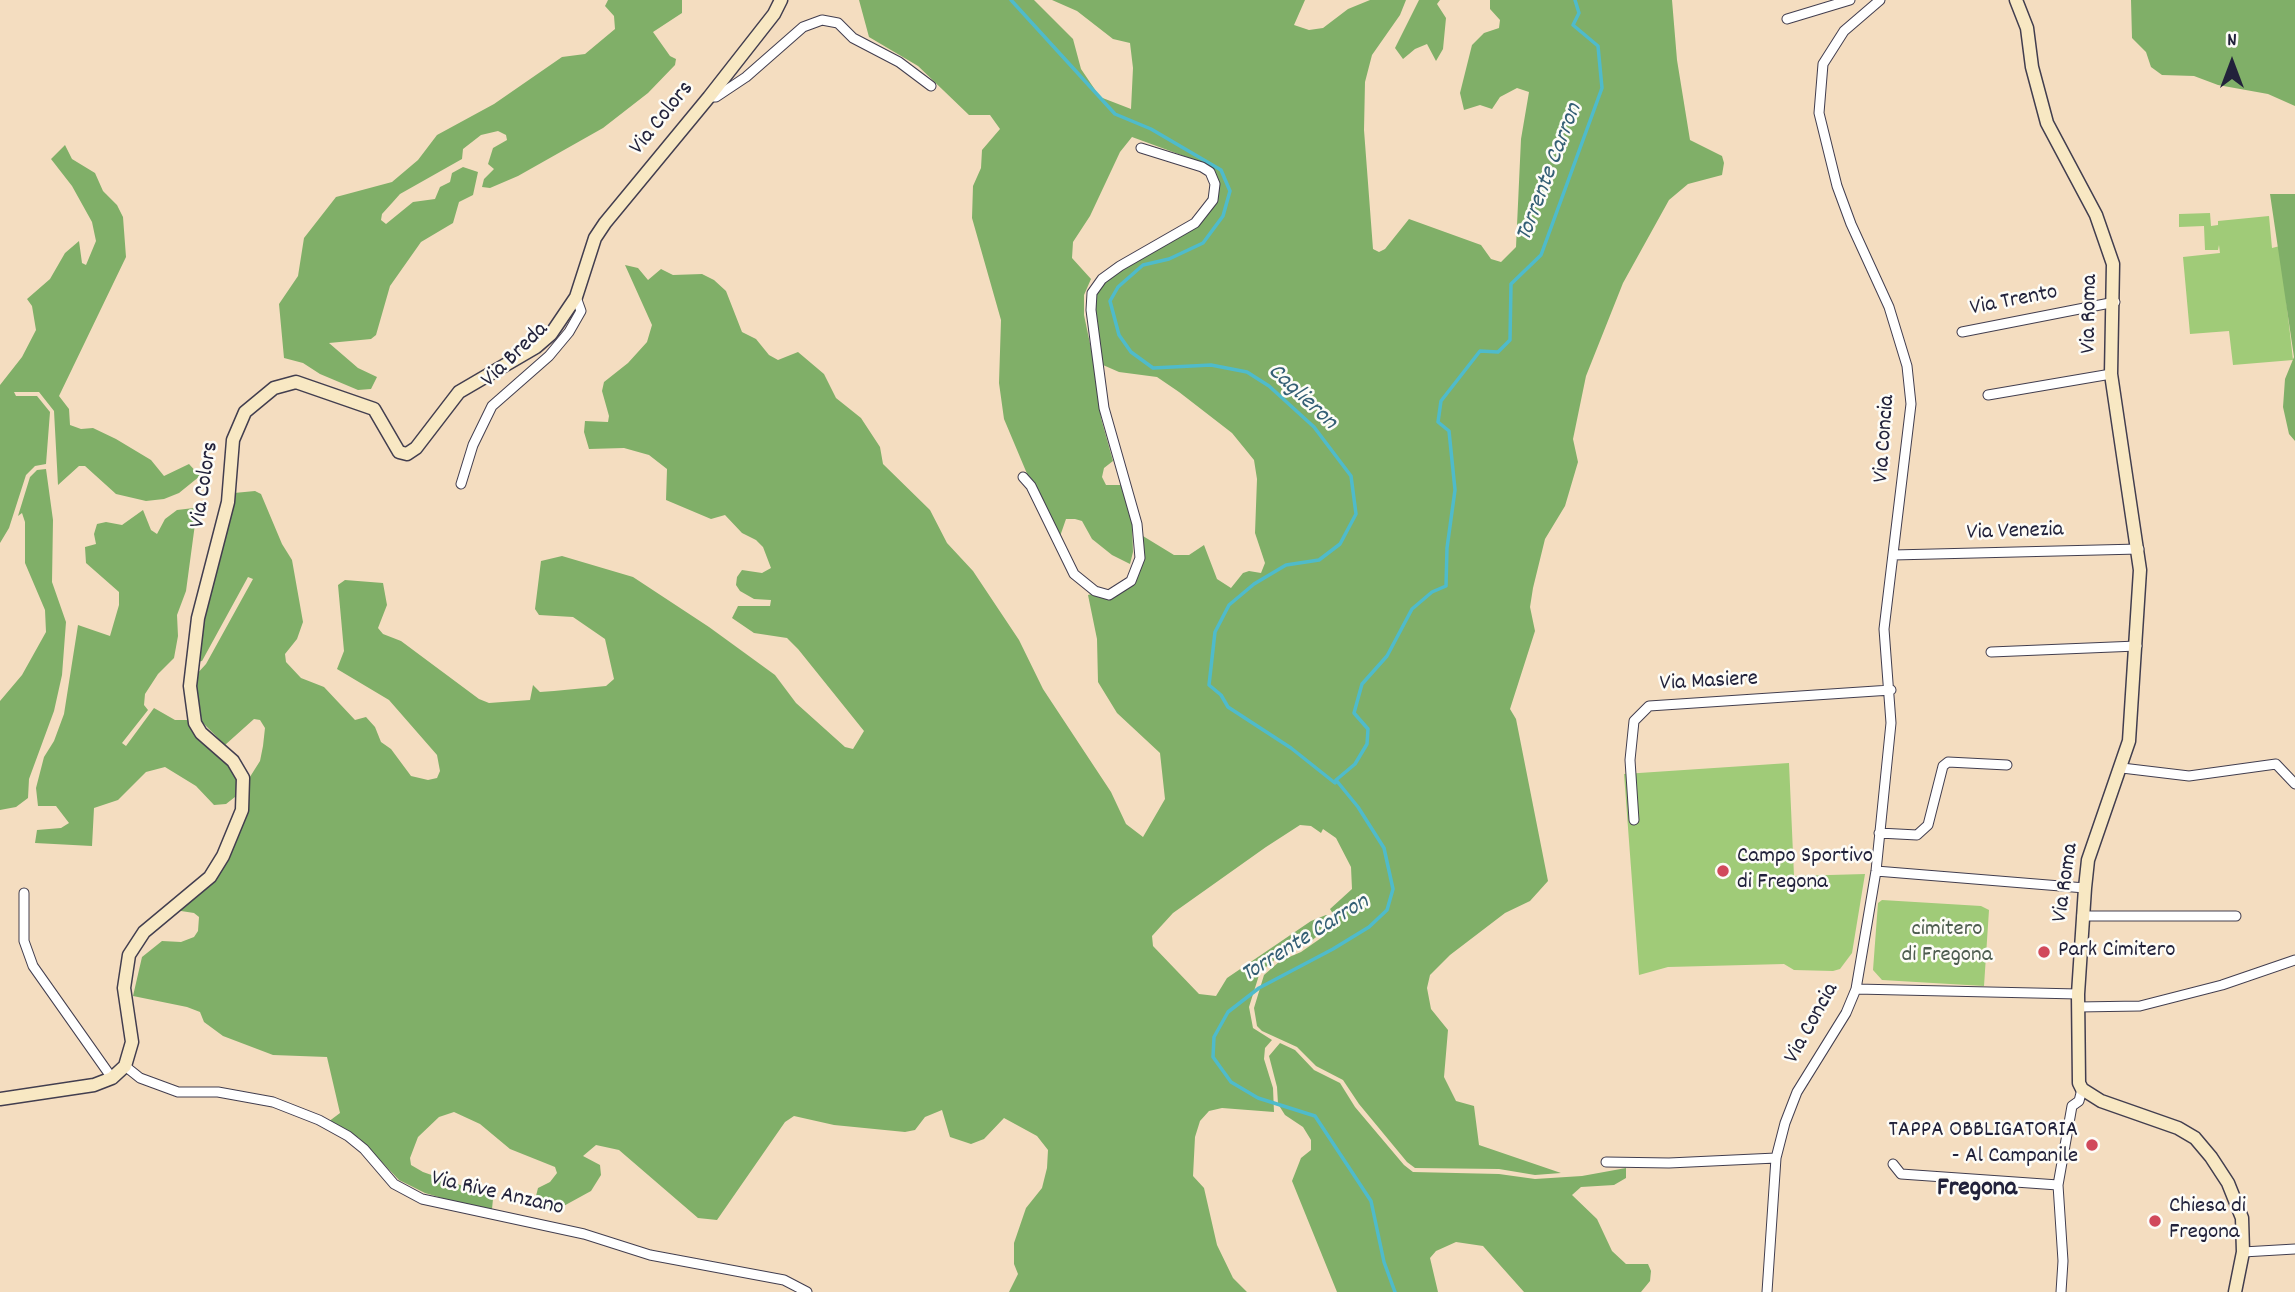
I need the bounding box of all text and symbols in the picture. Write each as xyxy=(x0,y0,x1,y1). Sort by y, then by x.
north arrow xyxy=(2197,28,2267,98)
text: N xyxy=(2227,28,2237,55)
street label: Via Colors xyxy=(625,77,701,161)
water label: Torrente Carron xyxy=(1512,100,1590,246)
street label: Via Roma xyxy=(2077,274,2105,354)
street label: Via Trento xyxy=(1968,280,2060,324)
street label: Via Breda xyxy=(477,317,555,395)
water label: Caglieron xyxy=(1260,358,1342,438)
street label: Via Concia xyxy=(1869,394,1903,484)
street label: Via Colors xyxy=(186,440,226,530)
street label: Via Venezia xyxy=(1966,518,2064,548)
street label: Via Masiere xyxy=(1659,667,1759,699)
street label: Via Roma xyxy=(2048,842,2086,924)
place label: Campo Sportivo di Fregona xyxy=(1737,844,1873,898)
marker: Campo Sportivo di Fregona xyxy=(1715,863,1731,879)
water label: Torrente Carron xyxy=(1237,889,1375,991)
park label: cimitero di Fregona xyxy=(1902,917,1992,971)
place label: Park Cimitero xyxy=(2058,938,2175,966)
marker: Park Cimitero xyxy=(2036,944,2052,960)
street label: Via Concia xyxy=(1780,979,1846,1069)
place label: TAPPA OBBLIGATORIA - Al Campanile xyxy=(1889,1118,2078,1172)
marker: TAPPA OBBLIGATORIA - Al Campanile xyxy=(2084,1137,2100,1153)
street label: Via Rive Anzano xyxy=(428,1166,566,1224)
district label: Fregona xyxy=(1937,1174,2017,1206)
place label: Chiesa di Fregona xyxy=(2169,1194,2246,1248)
marker: Chiesa di Fregona xyxy=(2147,1213,2163,1229)

